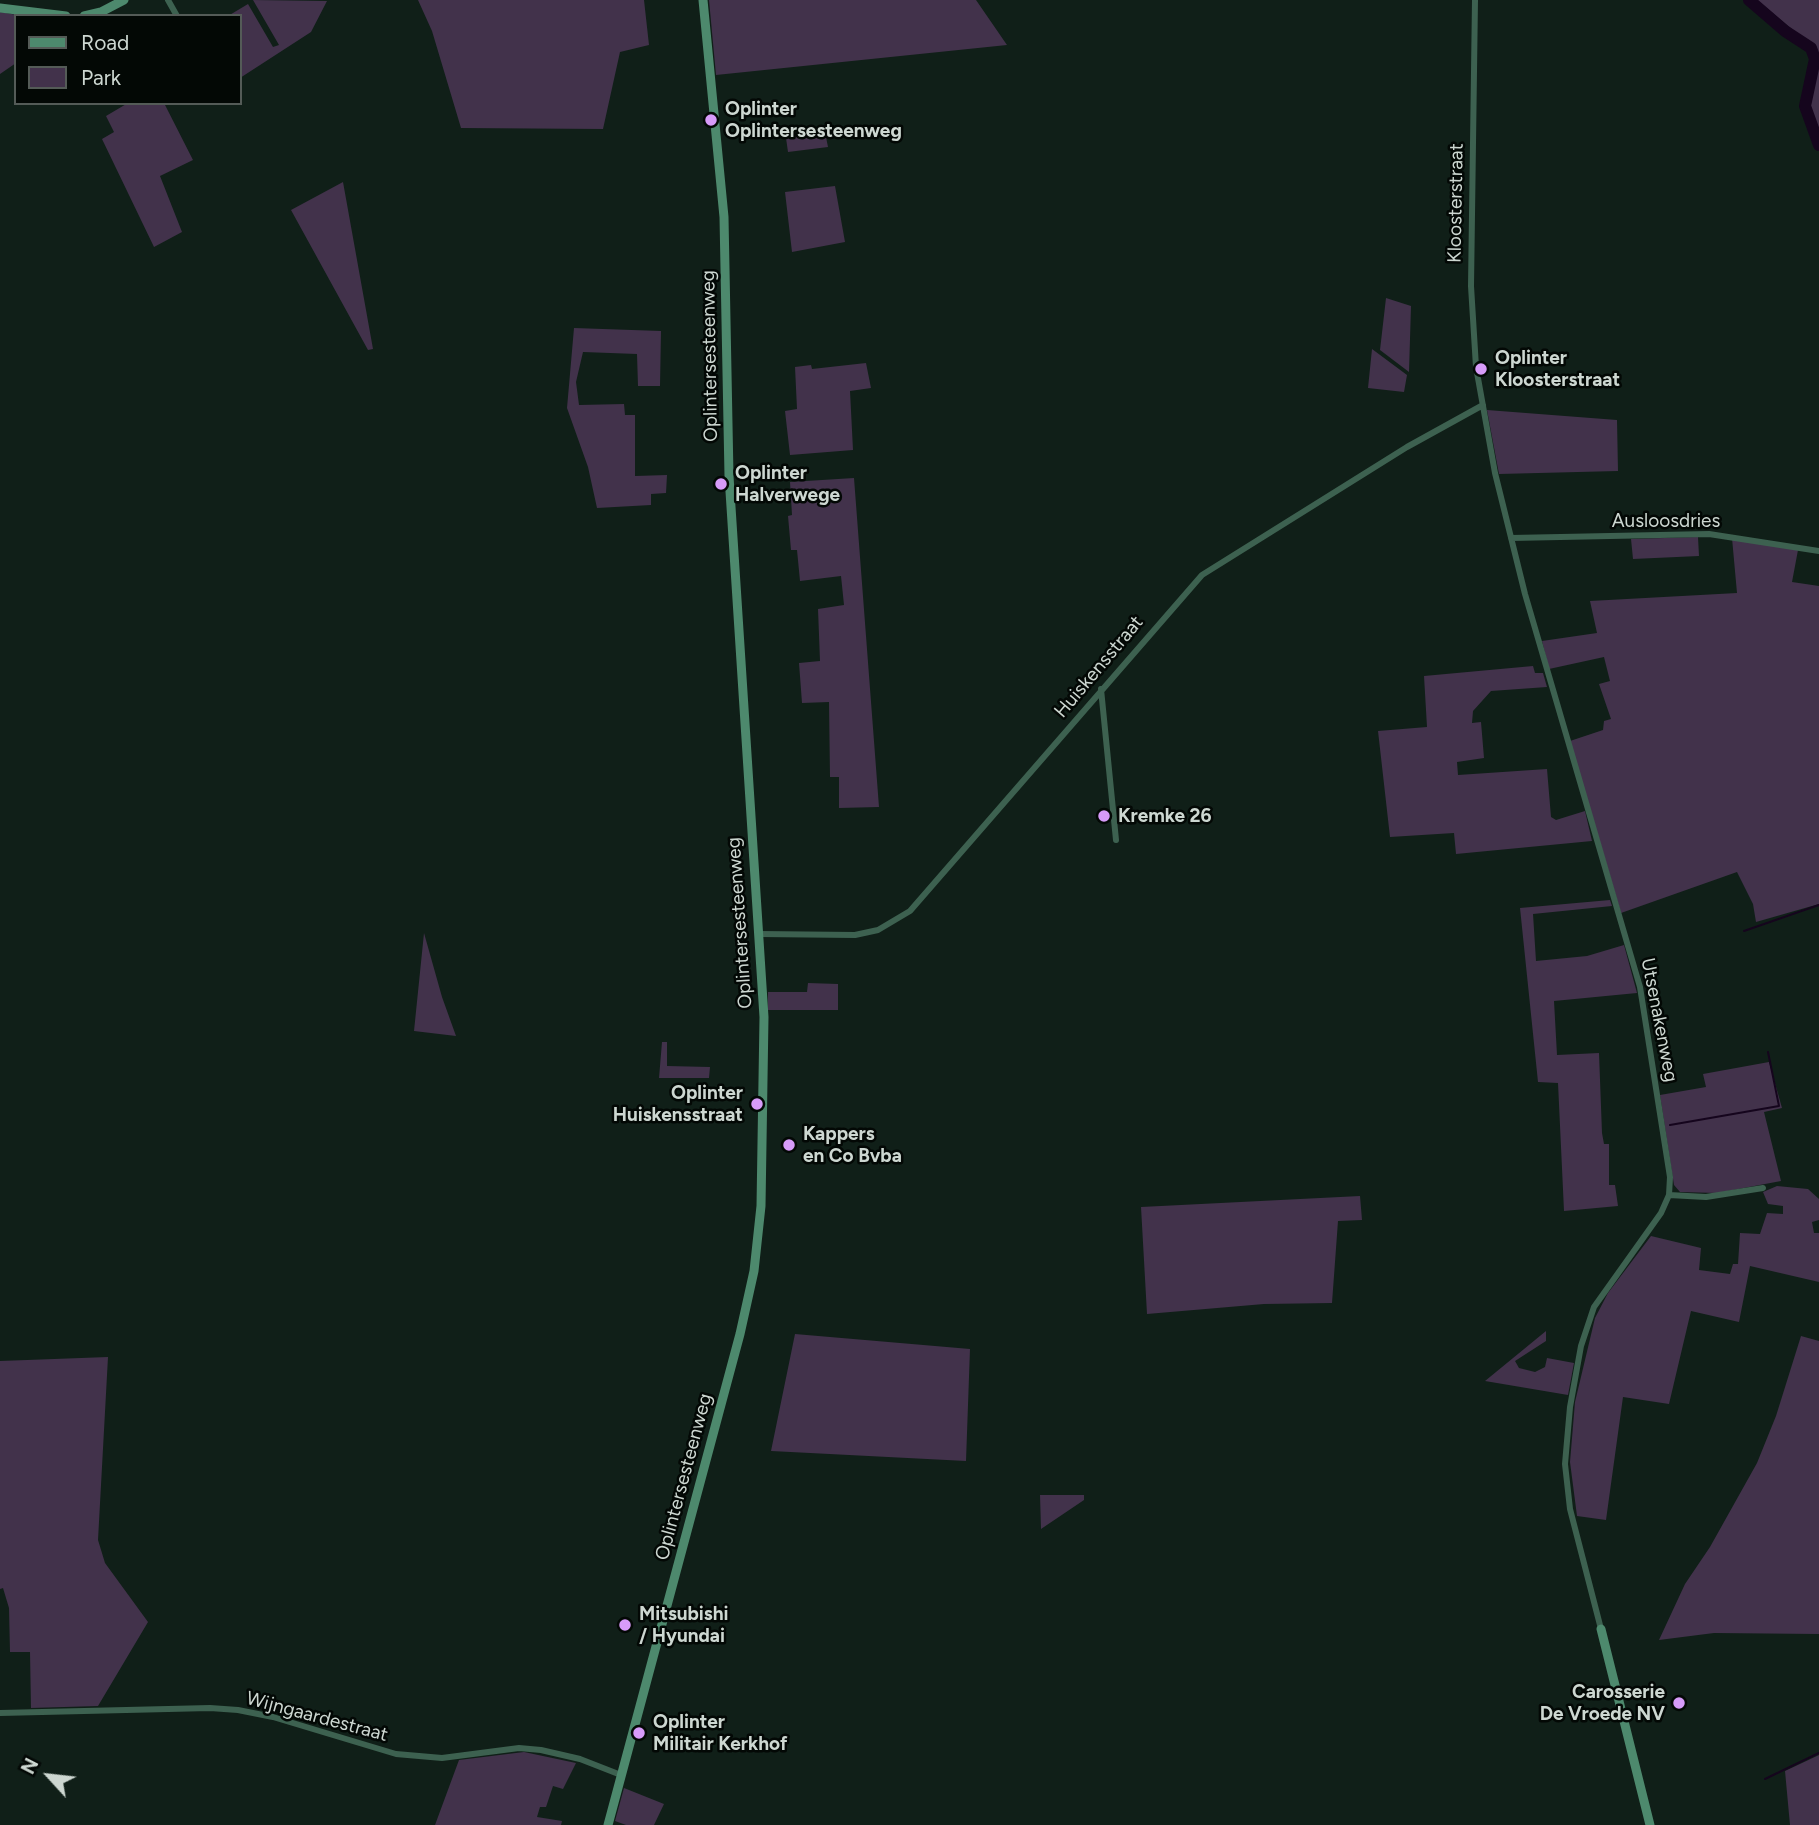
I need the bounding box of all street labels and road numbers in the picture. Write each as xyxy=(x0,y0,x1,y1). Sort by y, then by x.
street label: Kloosterstraat xyxy=(1444,143,1468,263)
street label: Oplintersesteenweg xyxy=(697,270,723,442)
street label: Ausloosdries xyxy=(1612,510,1720,532)
street label: Huiskensstraat xyxy=(1050,611,1148,723)
street label: Oplintersesteenweg xyxy=(723,837,757,1009)
street label: Utsenakenweg xyxy=(1636,956,1682,1084)
street label: Oplintersesteenweg xyxy=(651,1391,717,1563)
street label: Wijngaardestraat xyxy=(244,1687,390,1747)

